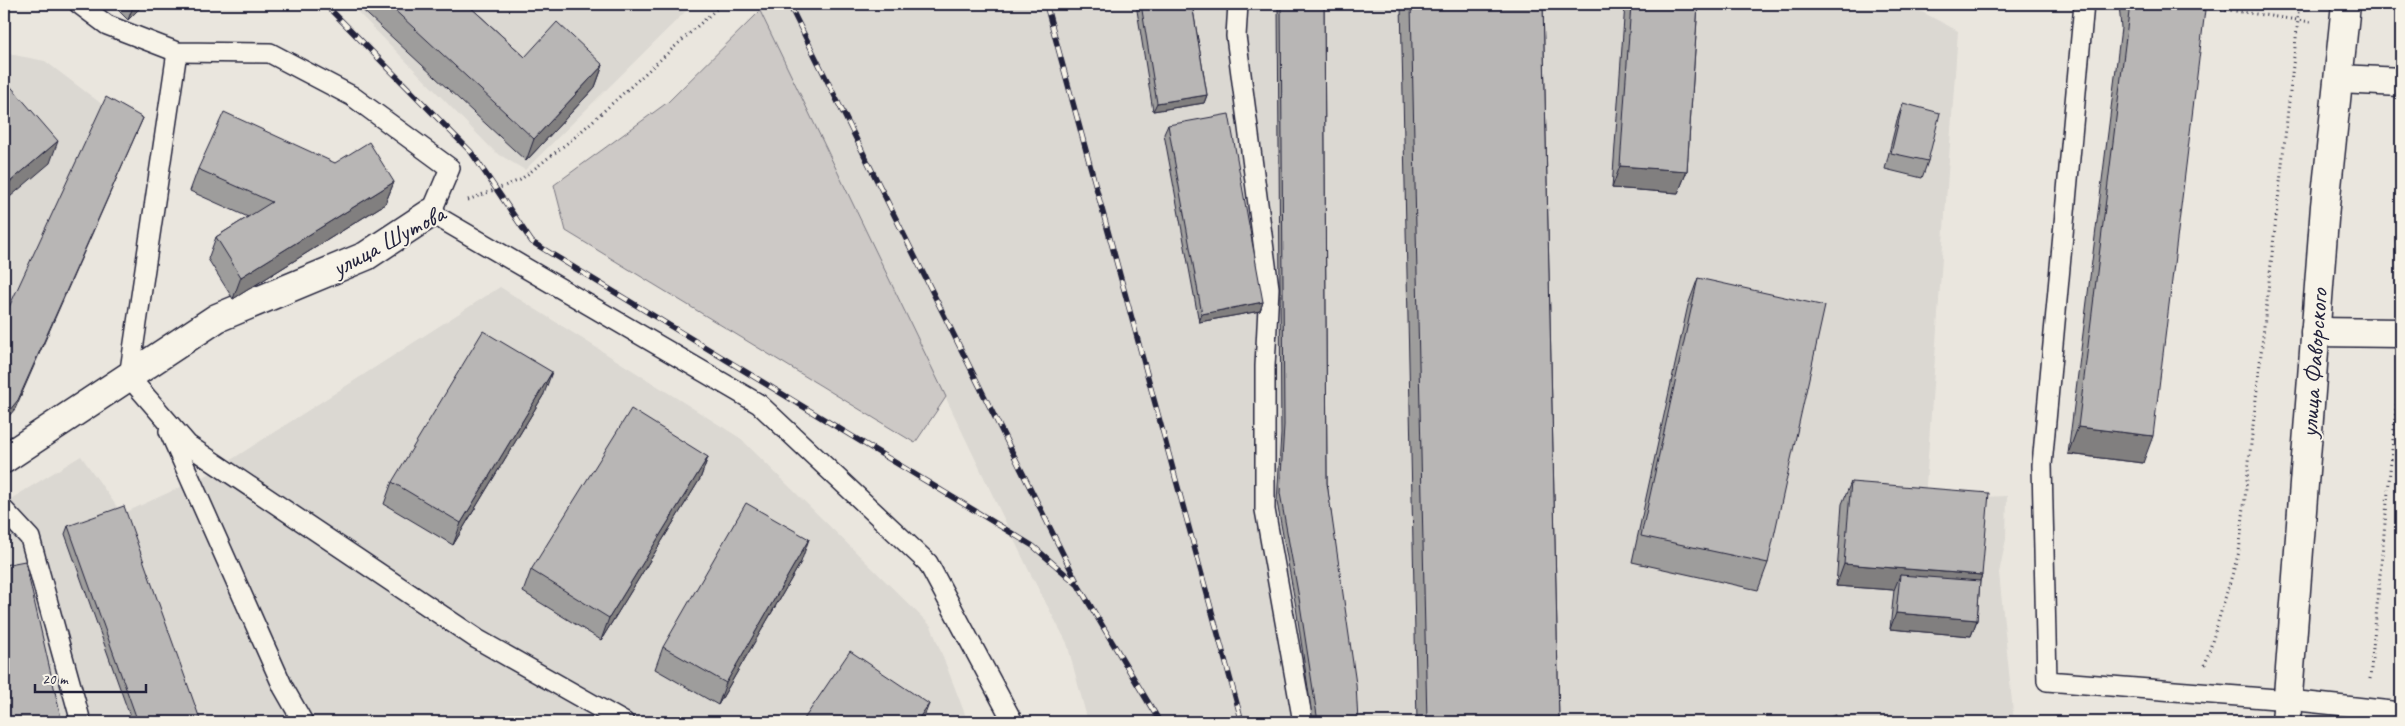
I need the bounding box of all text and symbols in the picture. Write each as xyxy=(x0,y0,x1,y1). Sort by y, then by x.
street label: улица Шутова xyxy=(325,196,453,285)
street label: улица Фаворского xyxy=(2293,286,2335,441)
scale bar xyxy=(35,661,146,693)
text: 20 m xyxy=(42,670,69,689)

